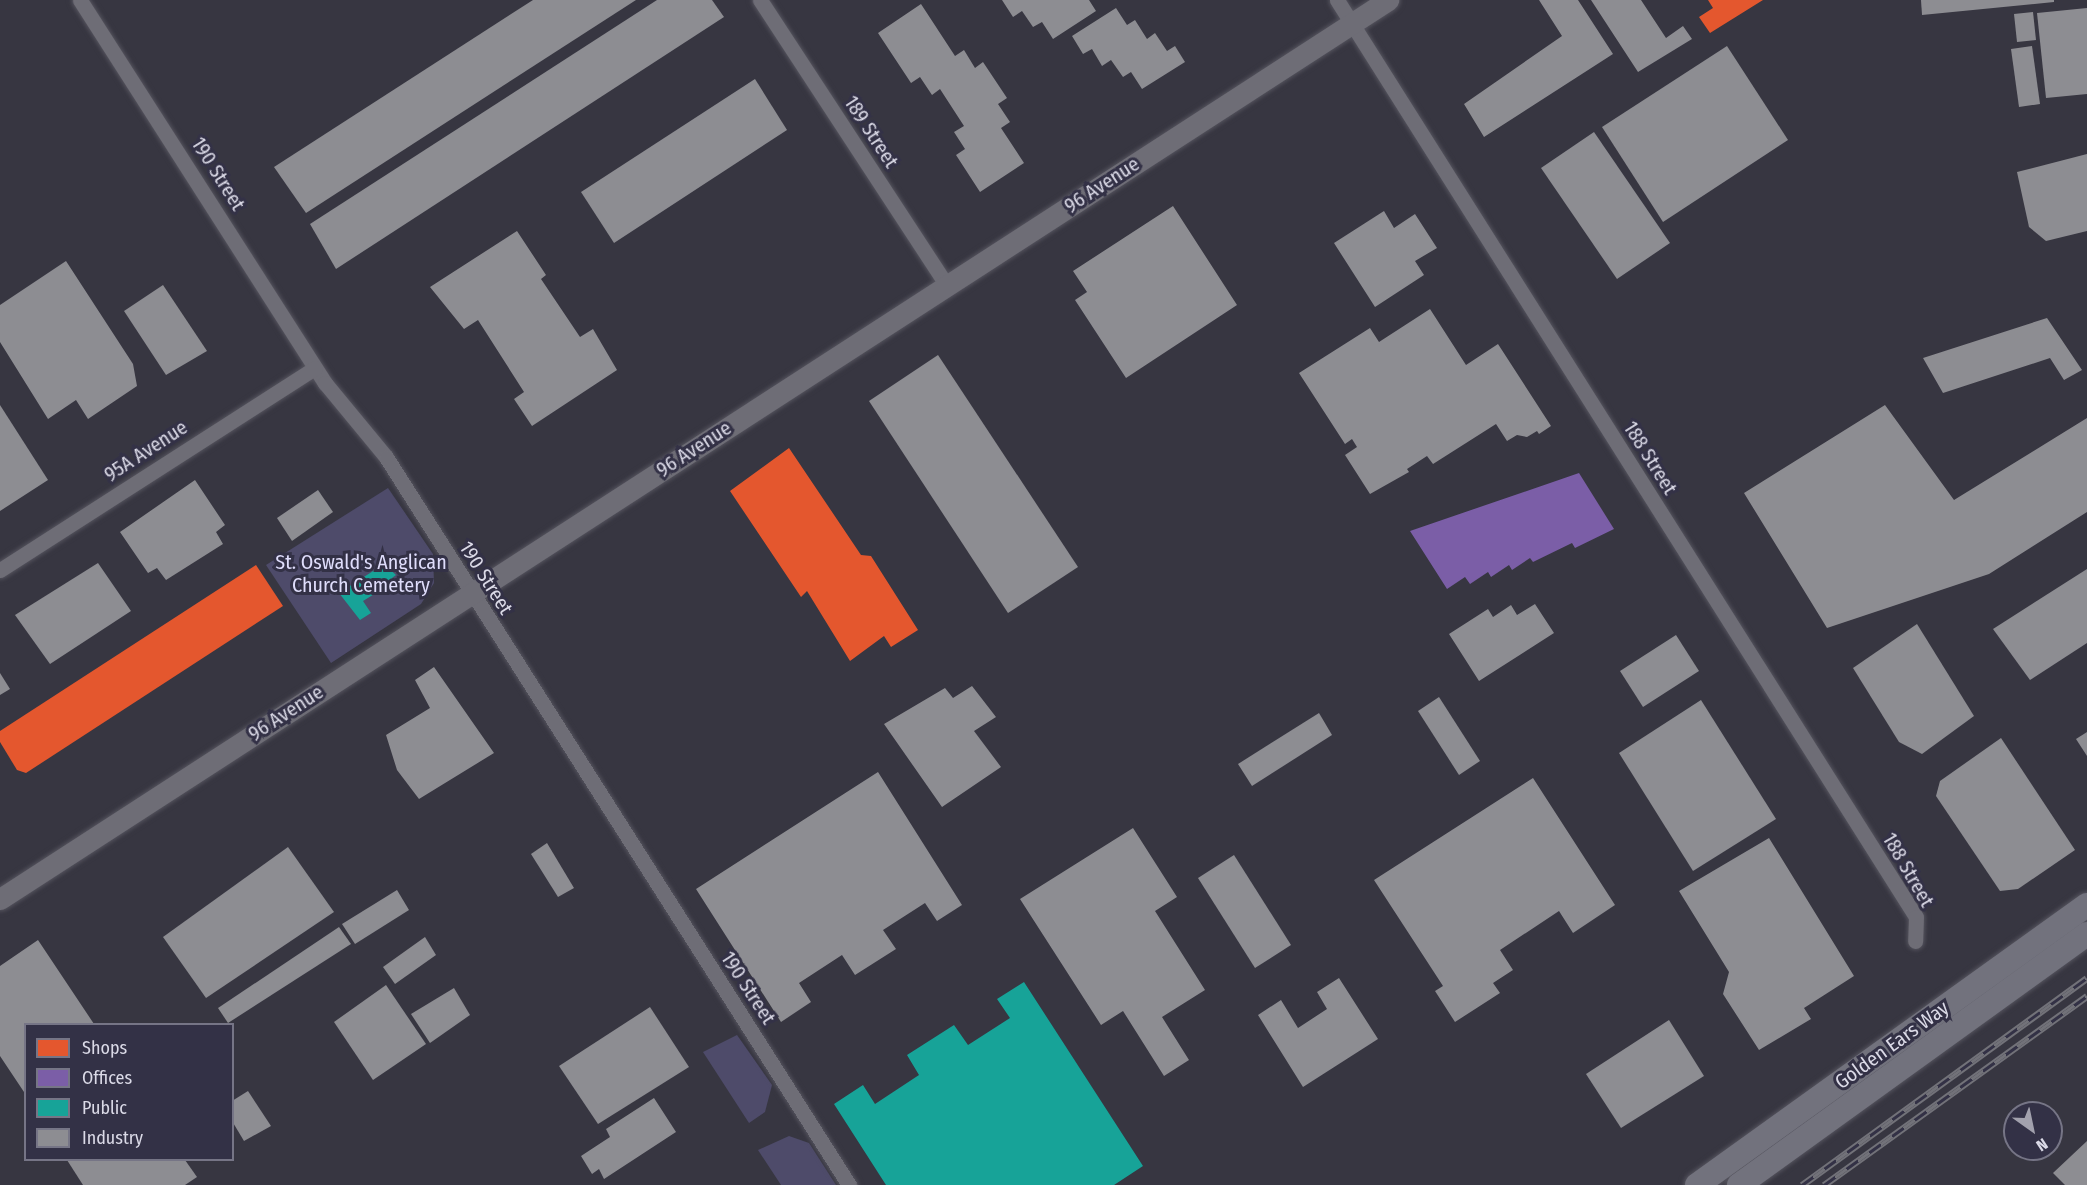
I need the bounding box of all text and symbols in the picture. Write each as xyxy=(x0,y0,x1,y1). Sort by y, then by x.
street label: 189 Street xyxy=(839,91,903,173)
street label: 190 Street xyxy=(186,133,250,215)
street label: 96 Avenue xyxy=(1060,152,1144,218)
street label: 95A Avenue xyxy=(100,415,192,487)
street label: 96 Avenue xyxy=(652,416,736,482)
street label: 188 Street xyxy=(1618,417,1682,499)
street label: 190 Street xyxy=(454,537,518,619)
park label: St. Oswald's Anglican Church Cemetery xyxy=(275,551,447,598)
street label: 96 Avenue xyxy=(244,680,328,746)
street label: 188 Street xyxy=(1877,829,1939,911)
street label: 190 Street xyxy=(716,947,780,1029)
street label: Golden Ears Way xyxy=(1830,996,1954,1094)
legend xyxy=(24,1023,234,1161)
text: Shops xyxy=(82,1037,127,1059)
text: Offices xyxy=(82,1067,132,1089)
text: Public xyxy=(82,1097,127,1119)
north arrow xyxy=(2003,1101,2063,1161)
text: Industry xyxy=(82,1127,143,1149)
text: N xyxy=(2033,1134,2051,1155)

